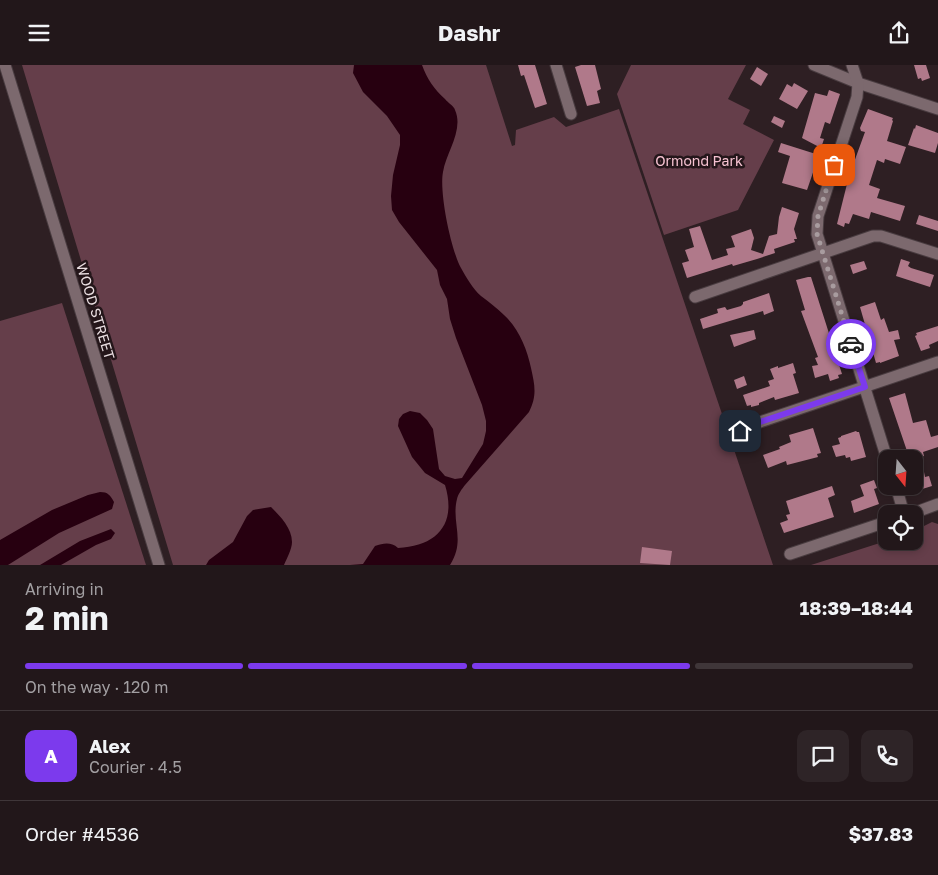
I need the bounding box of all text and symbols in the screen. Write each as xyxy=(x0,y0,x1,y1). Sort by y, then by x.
icon: menu xyxy=(25,19,53,47)
text: Dashr xyxy=(438,19,500,46)
icon: share xyxy=(885,19,913,47)
pin xyxy=(813,144,855,186)
icon: bag xyxy=(820,151,848,179)
park label: Ormond Park xyxy=(655,152,743,169)
street label: WOOD STREET xyxy=(73,261,119,362)
courier xyxy=(826,319,876,369)
icon: car xyxy=(837,330,865,358)
pin xyxy=(719,410,761,452)
icon: home xyxy=(726,417,754,445)
north arrow xyxy=(878,450,922,495)
map controls xyxy=(878,450,923,550)
button: locate xyxy=(878,505,923,550)
text: Arriving in xyxy=(25,579,104,599)
text: 18:39–18:44 xyxy=(799,596,913,619)
text: 2 min xyxy=(25,599,109,637)
text: On the way · 120 m xyxy=(25,677,168,697)
button: chat xyxy=(797,730,849,782)
button: phone xyxy=(861,730,913,782)
text: Alex xyxy=(89,734,130,757)
text: A xyxy=(44,744,58,767)
text: Courier · 4.5 xyxy=(89,757,182,777)
text: Order #4536 xyxy=(25,822,139,845)
text: $37.83 xyxy=(848,822,913,845)

